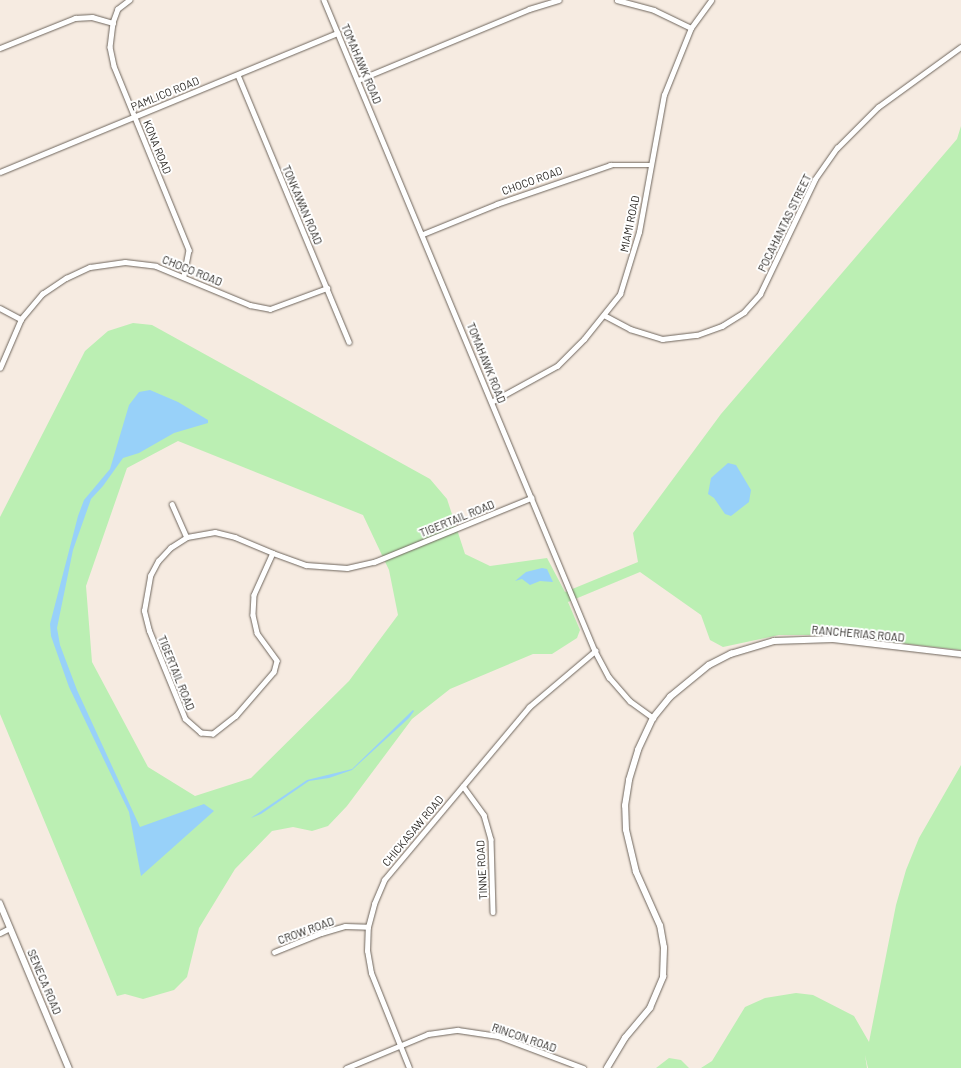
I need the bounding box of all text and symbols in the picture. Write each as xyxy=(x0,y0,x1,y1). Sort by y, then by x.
street label: TOMAHAWK ROAD xyxy=(338,22,384,106)
street label: PAMLICO ROAD xyxy=(129,74,201,114)
street label: KONA ROAD xyxy=(140,118,174,176)
street label: TONKAWAN ROAD xyxy=(279,163,325,247)
street label: CHOCO ROAD xyxy=(500,164,564,198)
street label: POCAHANTAS STREET xyxy=(756,172,814,274)
street label: MIAMI ROAD xyxy=(618,195,642,253)
street label: CHOCO ROAD xyxy=(160,253,224,289)
street label: TOMAHAWK ROAD xyxy=(464,321,508,405)
street label: TIGERTAIL ROAD xyxy=(417,498,497,540)
street label: RANCHERIAS ROAD xyxy=(811,623,905,645)
street label: TIGERTAIL ROAD xyxy=(155,633,197,713)
street label: CHICKASAW ROAD xyxy=(380,793,446,869)
street label: TINNE ROAD xyxy=(474,840,490,900)
street label: CROW ROAD xyxy=(276,915,336,947)
street label: SENECA ROAD xyxy=(24,947,64,1017)
street label: RINCON ROAD xyxy=(490,1021,558,1055)

